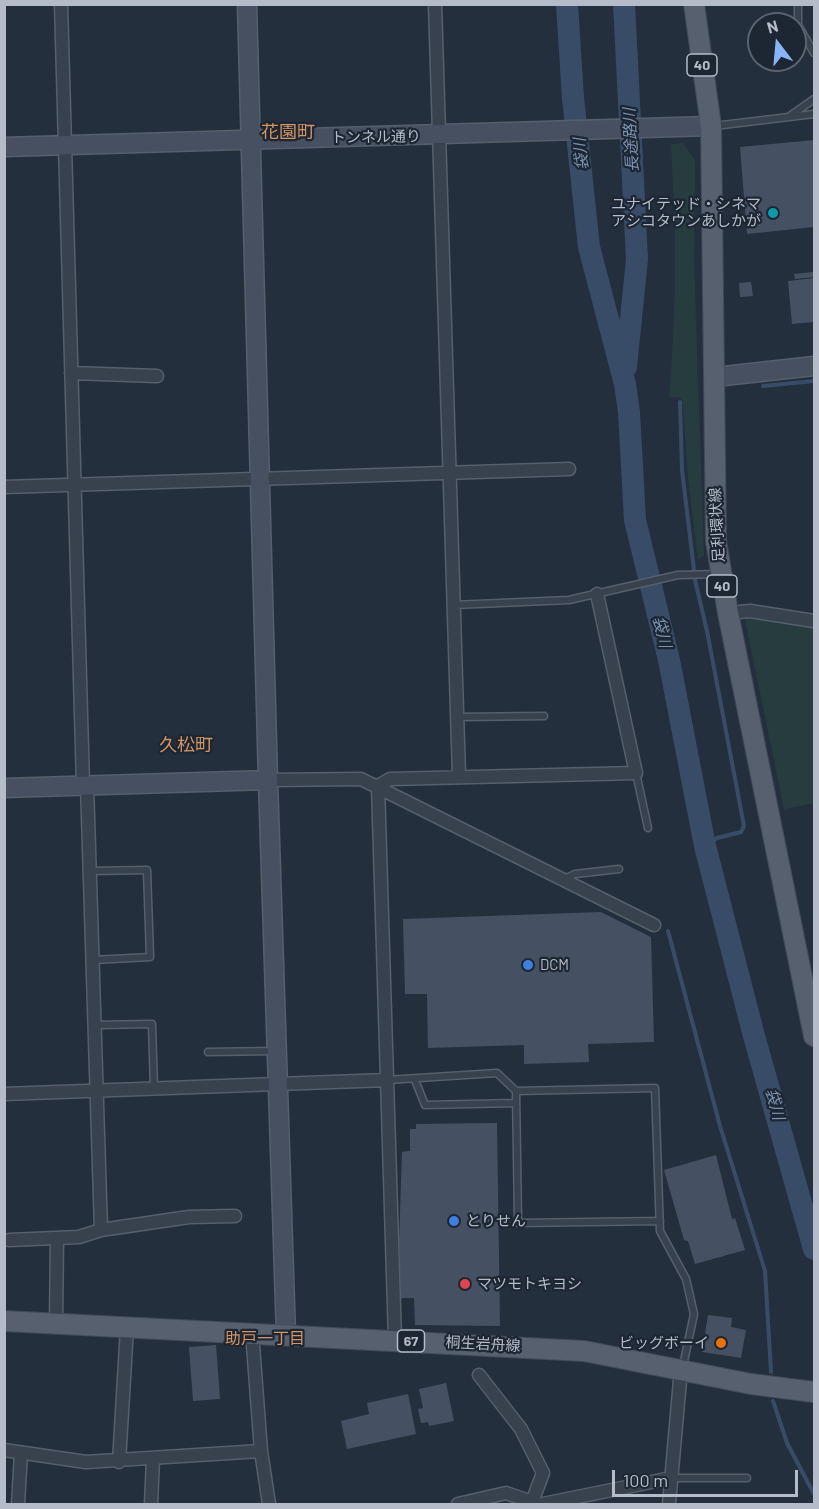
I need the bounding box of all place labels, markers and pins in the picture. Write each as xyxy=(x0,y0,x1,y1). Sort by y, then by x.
place label: ユナイテッド・シネマ アシコタウンあしかが xyxy=(611,195,761,230)
marker: ユナイテッド・シネマ アシコタウンあしかが xyxy=(766,206,780,220)
place label: DCM xyxy=(540,956,569,974)
marker: DCM xyxy=(521,958,535,972)
place label: とりせん xyxy=(466,1212,526,1230)
marker: とりせん xyxy=(447,1214,461,1228)
place label: マツモトキヨシ xyxy=(477,1275,582,1293)
marker: マツモトキヨシ xyxy=(458,1277,472,1291)
place label: ビッグボーイ xyxy=(619,1334,709,1352)
marker: ビッグボーイ xyxy=(714,1336,728,1350)

